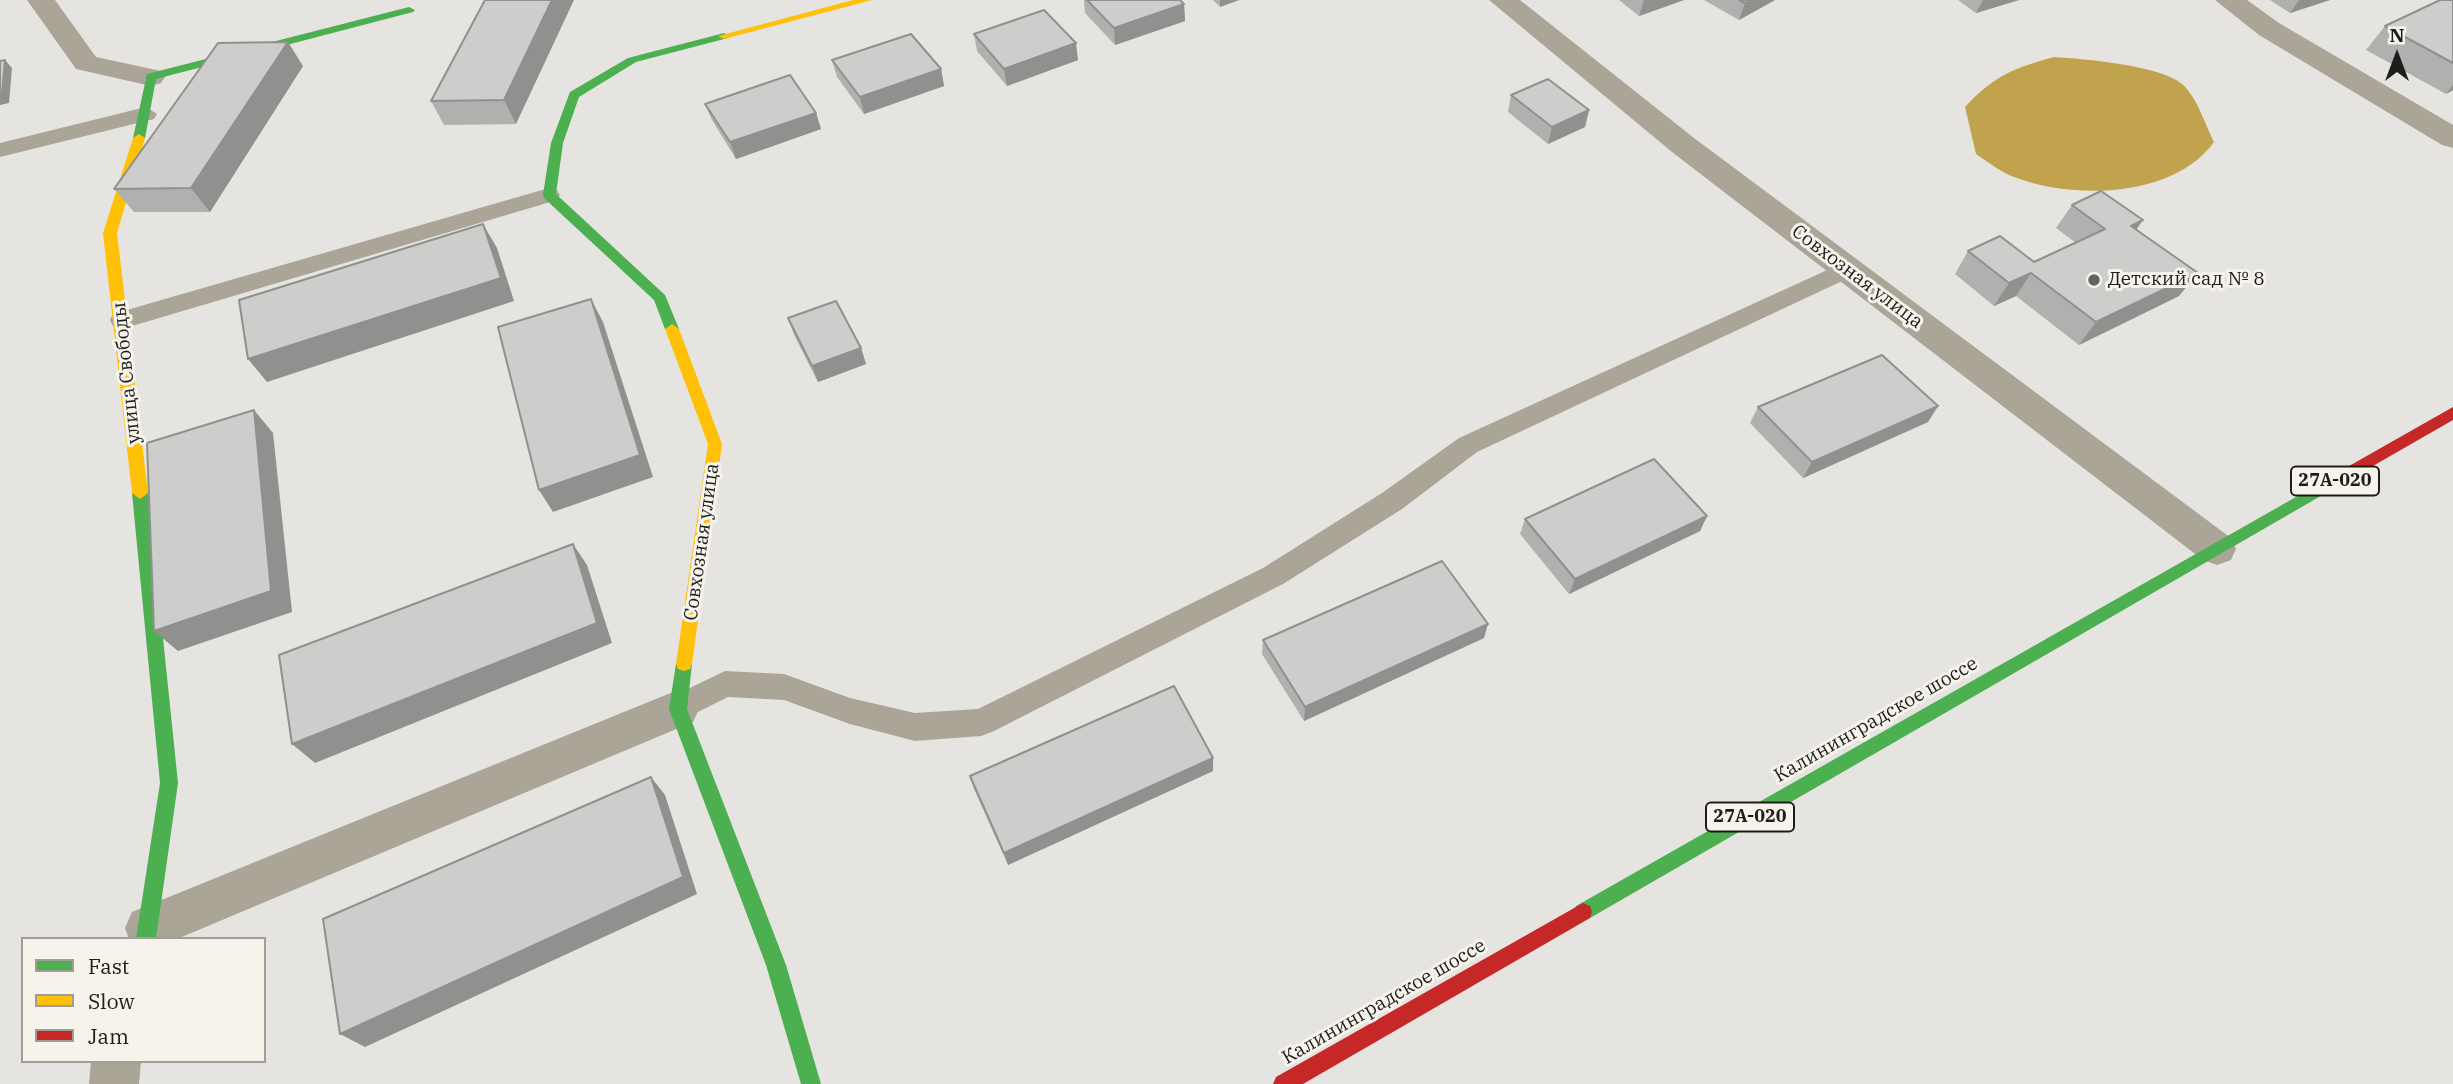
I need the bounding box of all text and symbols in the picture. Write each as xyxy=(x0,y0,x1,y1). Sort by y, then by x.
north arrow xyxy=(2362,21,2432,91)
text: N xyxy=(2389,23,2405,47)
street label: Совхозная улица xyxy=(1787,220,1927,334)
place label: Детский сад № 8 xyxy=(2108,269,2265,291)
marker: Детский сад № 8 xyxy=(2086,272,2102,288)
street label: улица Свободы xyxy=(108,301,146,445)
street label: Совхозная улица xyxy=(680,462,724,622)
road number: 27А-020 xyxy=(2291,466,2379,495)
street label: Калининградское шоссе xyxy=(1770,652,1982,788)
road number: 27А-020 xyxy=(1706,802,1794,832)
street label: Калининградское шоссе xyxy=(1278,934,1490,1070)
legend xyxy=(21,937,266,1063)
text: Fast xyxy=(88,952,129,980)
text: Slow xyxy=(88,987,135,1015)
text: Jam xyxy=(88,1022,129,1050)

